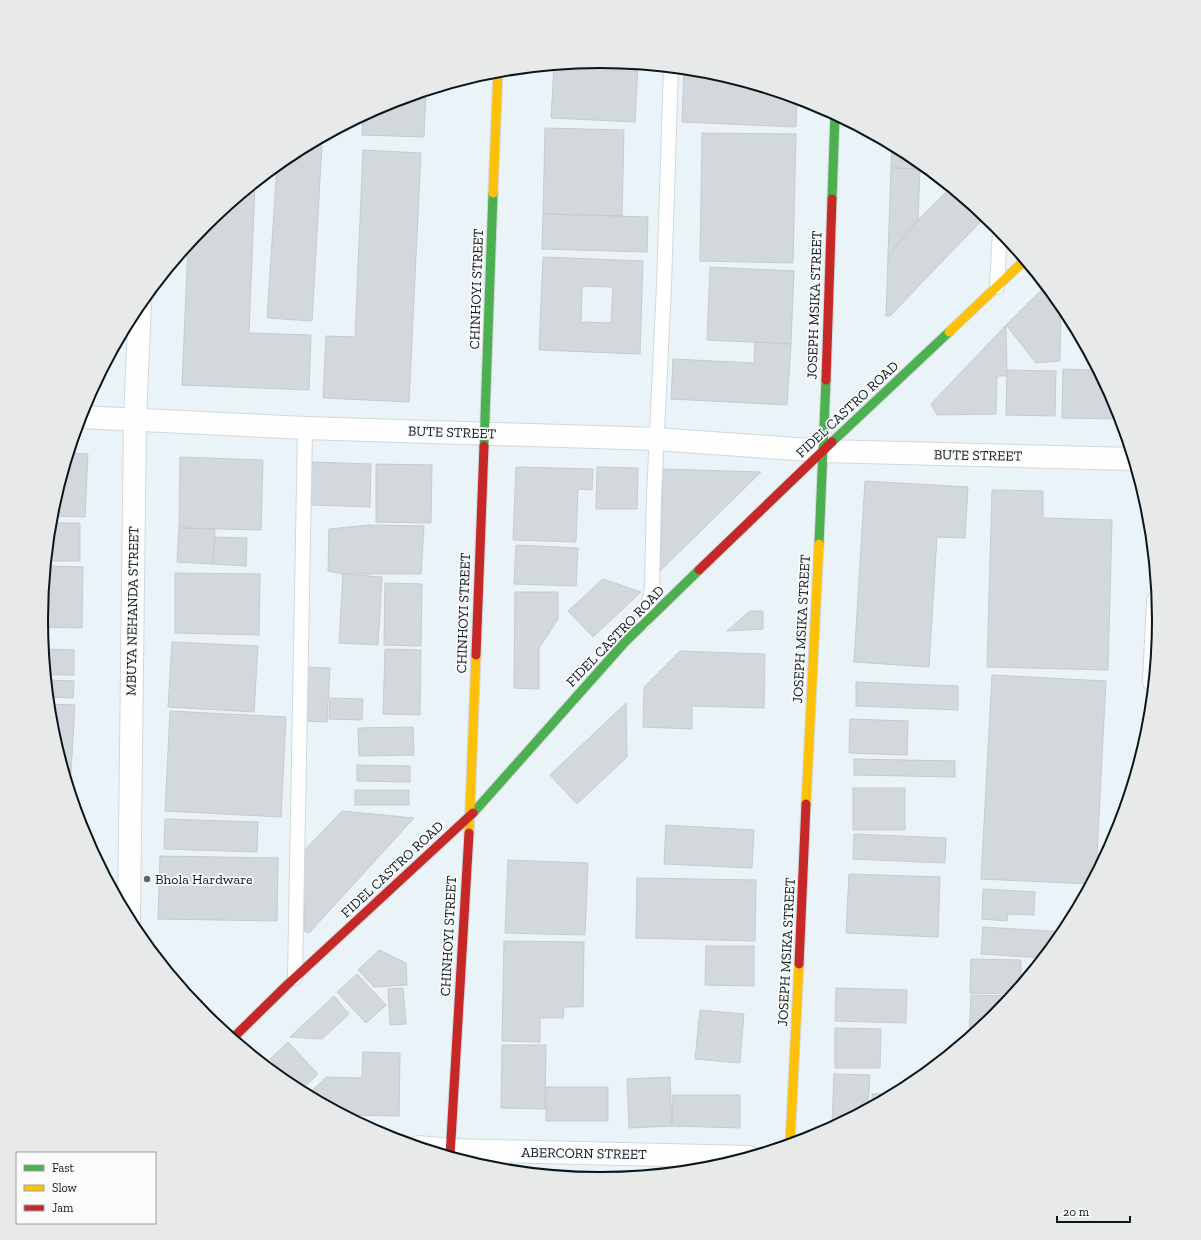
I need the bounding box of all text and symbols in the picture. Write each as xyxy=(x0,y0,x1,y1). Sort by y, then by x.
street label: CHINHOYI STREET xyxy=(466,228,487,350)
street label: JOSEPH MSIKA STREET xyxy=(803,230,826,380)
street label: FIDEL CASTRO ROAD xyxy=(792,357,902,461)
street label: BUTE STREET xyxy=(407,422,497,443)
street label: BUTE STREET xyxy=(934,446,1023,465)
street label: MBUYA NEHANDA STREET xyxy=(123,526,142,696)
street label: CHINHOYI STREET xyxy=(453,552,474,674)
street label: JOSEPH MSIKA STREET xyxy=(789,554,814,704)
street label: FIDEL CASTRO ROAD xyxy=(563,582,668,691)
street label: FIDEL CASTRO ROAD xyxy=(337,817,447,921)
place label: Bhola Hardware xyxy=(155,871,253,888)
marker: Bhola Hardware xyxy=(142,874,152,884)
street label: CHINHOYI STREET xyxy=(437,875,460,997)
street label: JOSEPH MSIKA STREET xyxy=(774,877,799,1027)
street label: ABERCORN STREET xyxy=(521,1144,647,1163)
legend xyxy=(16,1152,156,1224)
text: Fast xyxy=(52,1161,75,1175)
text: Slow xyxy=(52,1181,78,1195)
scale bar xyxy=(1057,1198,1130,1224)
text: Jam xyxy=(52,1201,74,1215)
text: 20 m xyxy=(1063,1205,1090,1219)

